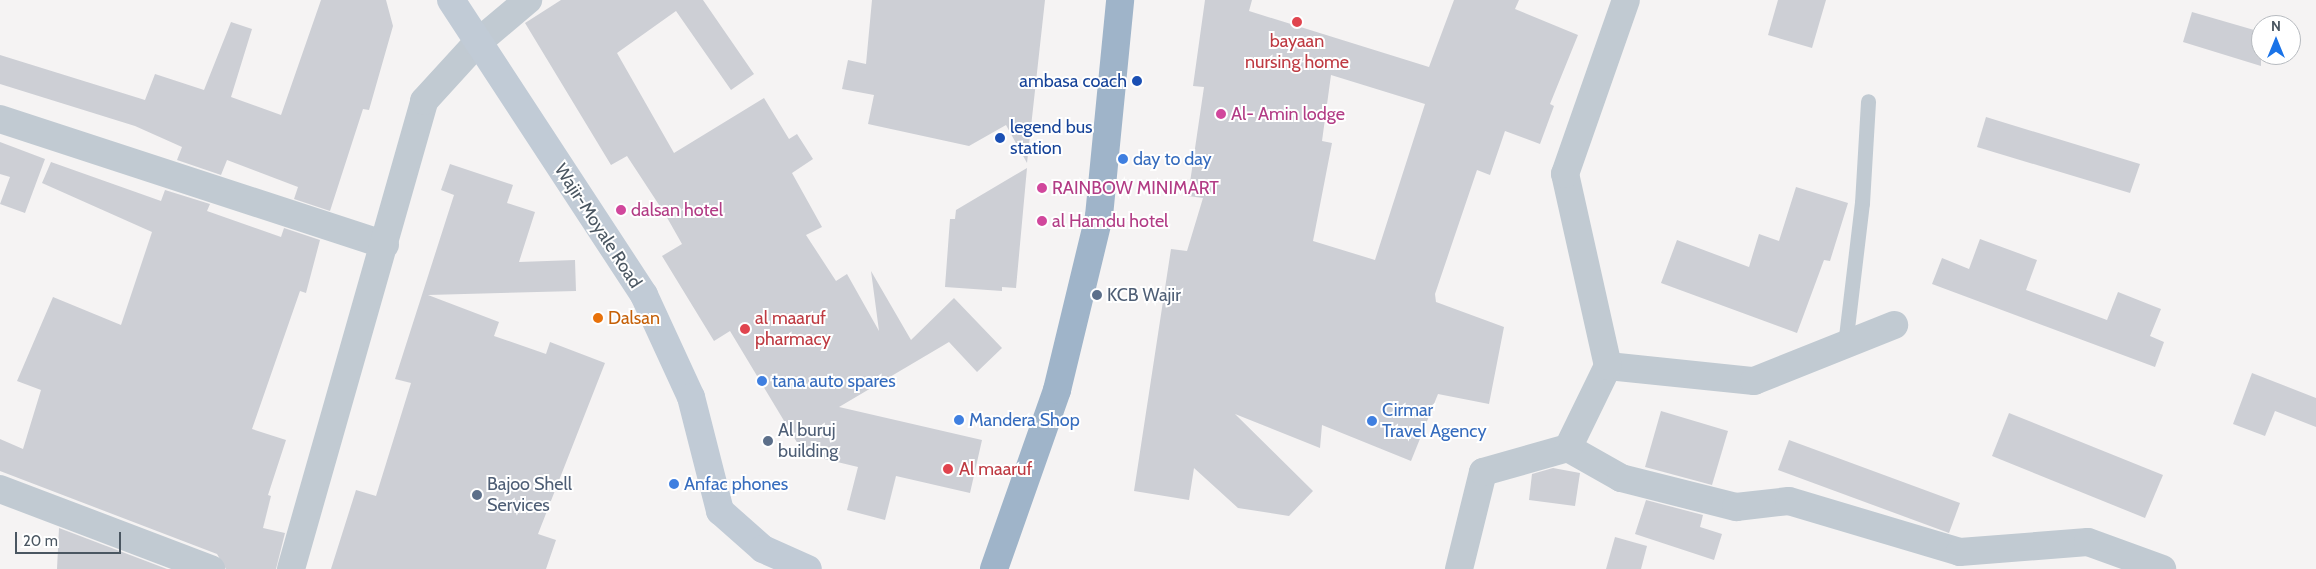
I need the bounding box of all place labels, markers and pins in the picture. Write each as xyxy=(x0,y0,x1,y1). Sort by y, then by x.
marker: bayaan nursing home xyxy=(1290,15,1304,29)
place label: bayaan nursing home xyxy=(1245,31,1349,74)
place label: ambasa coach xyxy=(1019,70,1127,92)
marker: ambasa coach xyxy=(1131,75,1143,87)
place label: Al- Amin lodge xyxy=(1231,103,1345,125)
marker: Al- Amin lodge xyxy=(1215,108,1227,120)
place label: legend bus station xyxy=(1010,117,1093,160)
marker: legend bus station xyxy=(994,132,1006,144)
place label: day to day xyxy=(1133,148,1212,170)
marker: day to day xyxy=(1117,153,1129,165)
place label: RAINBOW MINIMART xyxy=(1052,177,1219,199)
marker: RAINBOW MINIMART xyxy=(1036,182,1048,194)
place label: dalsan hotel xyxy=(631,199,723,221)
marker: dalsan hotel xyxy=(615,204,627,216)
place label: al Hamdu hotel xyxy=(1052,210,1168,232)
marker: al Hamdu hotel xyxy=(1036,215,1048,227)
place label: KCB Wajir xyxy=(1107,284,1181,306)
marker: KCB Wajir xyxy=(1091,289,1103,301)
place label: Dalsan xyxy=(608,307,660,329)
place label: al maaruf pharmacy xyxy=(755,308,831,350)
marker: Dalsan xyxy=(592,312,604,324)
marker: al maaruf pharmacy xyxy=(739,323,751,335)
place label: tana auto spares xyxy=(772,370,896,392)
marker: tana auto spares xyxy=(756,375,768,387)
place label: Cirmar Travel Agency xyxy=(1382,400,1487,442)
place label: Mandera Shop xyxy=(969,409,1080,431)
marker: Mandera Shop xyxy=(953,414,965,426)
marker: Cirmar Travel Agency xyxy=(1366,415,1378,427)
place label: Al buruj building xyxy=(778,420,838,462)
marker: Al buruj building xyxy=(762,435,774,447)
place label: Al maaruf xyxy=(959,458,1032,480)
marker: Al maaruf xyxy=(941,462,955,476)
place label: Anfac phones xyxy=(684,473,788,495)
place label: Bajoo Shell Services xyxy=(487,474,572,516)
marker: Anfac phones xyxy=(668,478,680,490)
marker: Bajoo Shell Services xyxy=(471,489,483,501)

